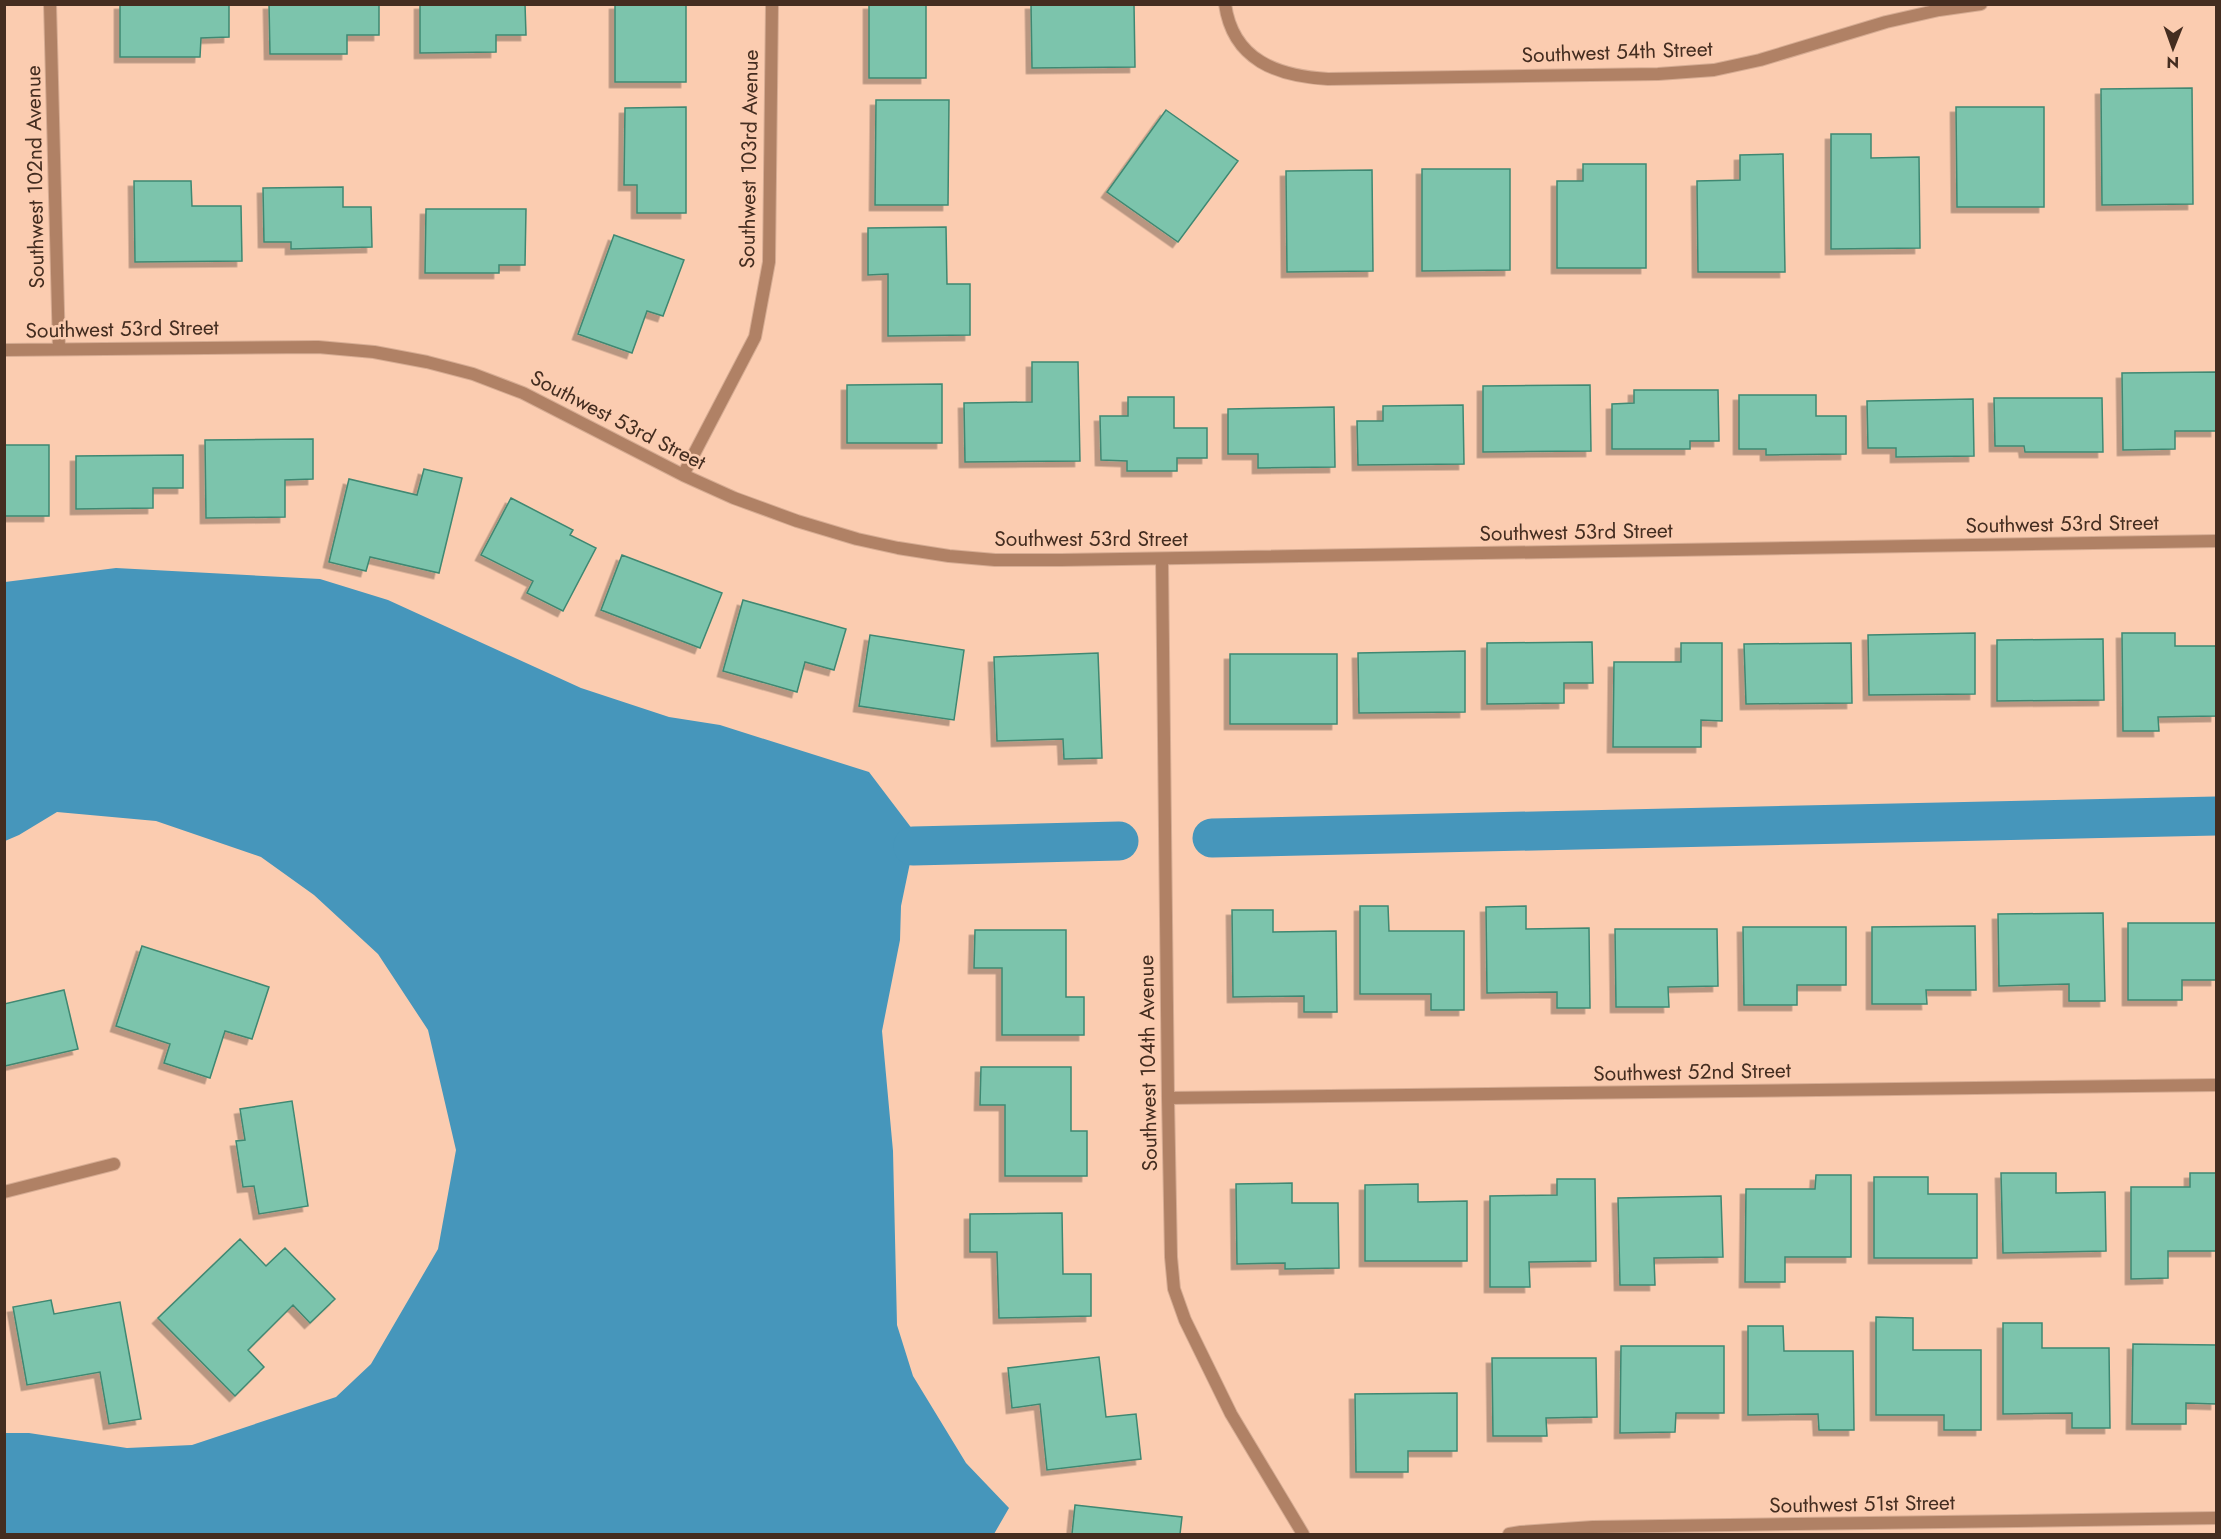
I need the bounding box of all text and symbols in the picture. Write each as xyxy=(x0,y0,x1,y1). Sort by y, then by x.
north arrow xyxy=(2143,18,2203,78)
street label: Southwest 54th Street xyxy=(1521,34,1713,70)
street label: Southwest 103rd Avenue xyxy=(732,49,766,269)
text: N xyxy=(2166,51,2179,74)
street label: Southwest 102nd Avenue xyxy=(18,65,52,289)
street label: Southwest 53rd Street xyxy=(25,312,219,346)
street label: Southwest 53rd Street xyxy=(525,363,711,477)
street label: Southwest 53rd Street xyxy=(1965,507,2159,541)
street label: Southwest 53rd Street xyxy=(1479,515,1673,549)
street label: Southwest 53rd Street xyxy=(994,524,1188,554)
street label: Southwest 104th Avenue xyxy=(1131,954,1165,1172)
street label: Southwest 52nd Street xyxy=(1593,1055,1791,1089)
street label: Southwest 51st Street xyxy=(1769,1487,1955,1521)

